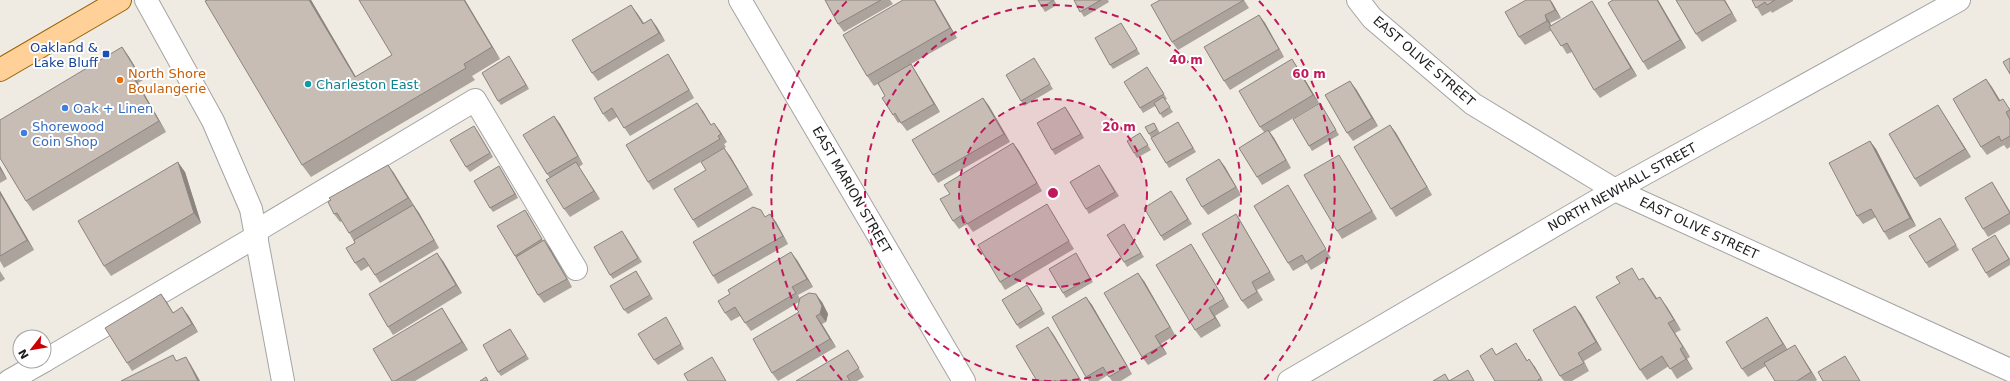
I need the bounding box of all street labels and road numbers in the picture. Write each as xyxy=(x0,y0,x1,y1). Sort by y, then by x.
street label: EAST OLIVE STREET xyxy=(1370,13,1478,109)
street label: EAST MARION STREET xyxy=(809,124,895,256)
street label: NORTH NEWHALL STREET xyxy=(1545,140,1699,234)
street label: EAST OLIVE STREET xyxy=(1637,194,1761,262)

